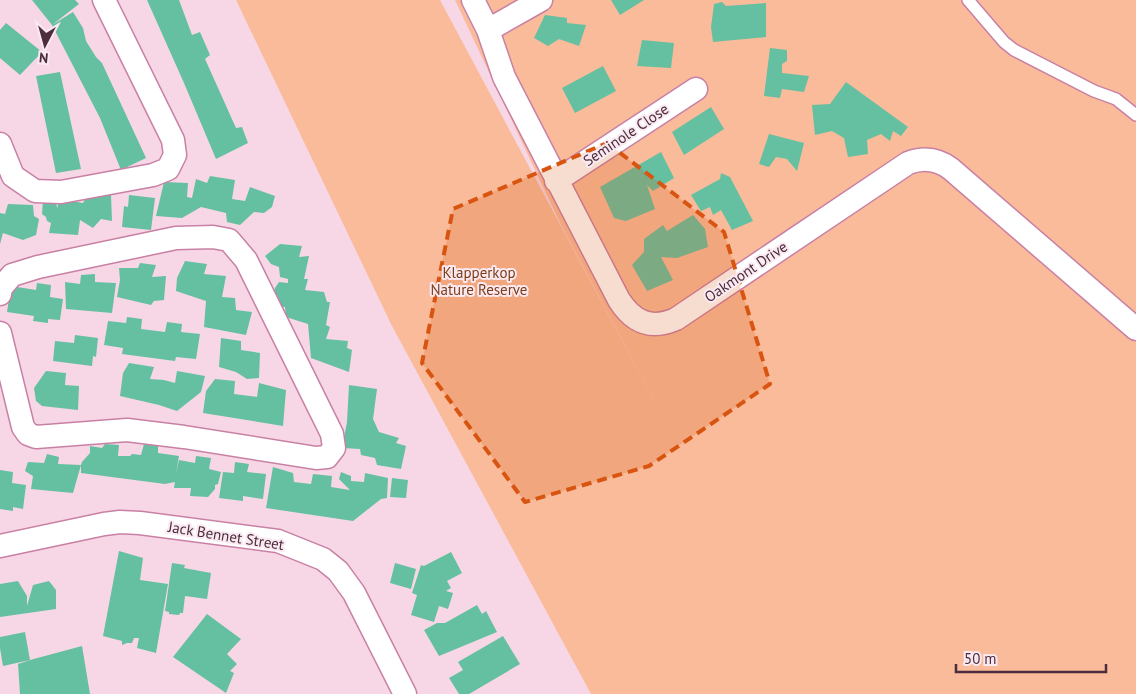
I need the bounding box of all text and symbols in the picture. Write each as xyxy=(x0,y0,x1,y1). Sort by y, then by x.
north arrow xyxy=(20,20,70,70)
text: N xyxy=(38,48,49,67)
street label: Seminole Close xyxy=(579,99,672,170)
street label: Oakmont Drive xyxy=(701,237,791,306)
park label: Klapperkop Nature Reserve xyxy=(431,263,527,299)
street label: Jack Bennet Street xyxy=(166,517,285,554)
scale bar xyxy=(956,642,1106,674)
text: 50 m xyxy=(964,649,997,668)

